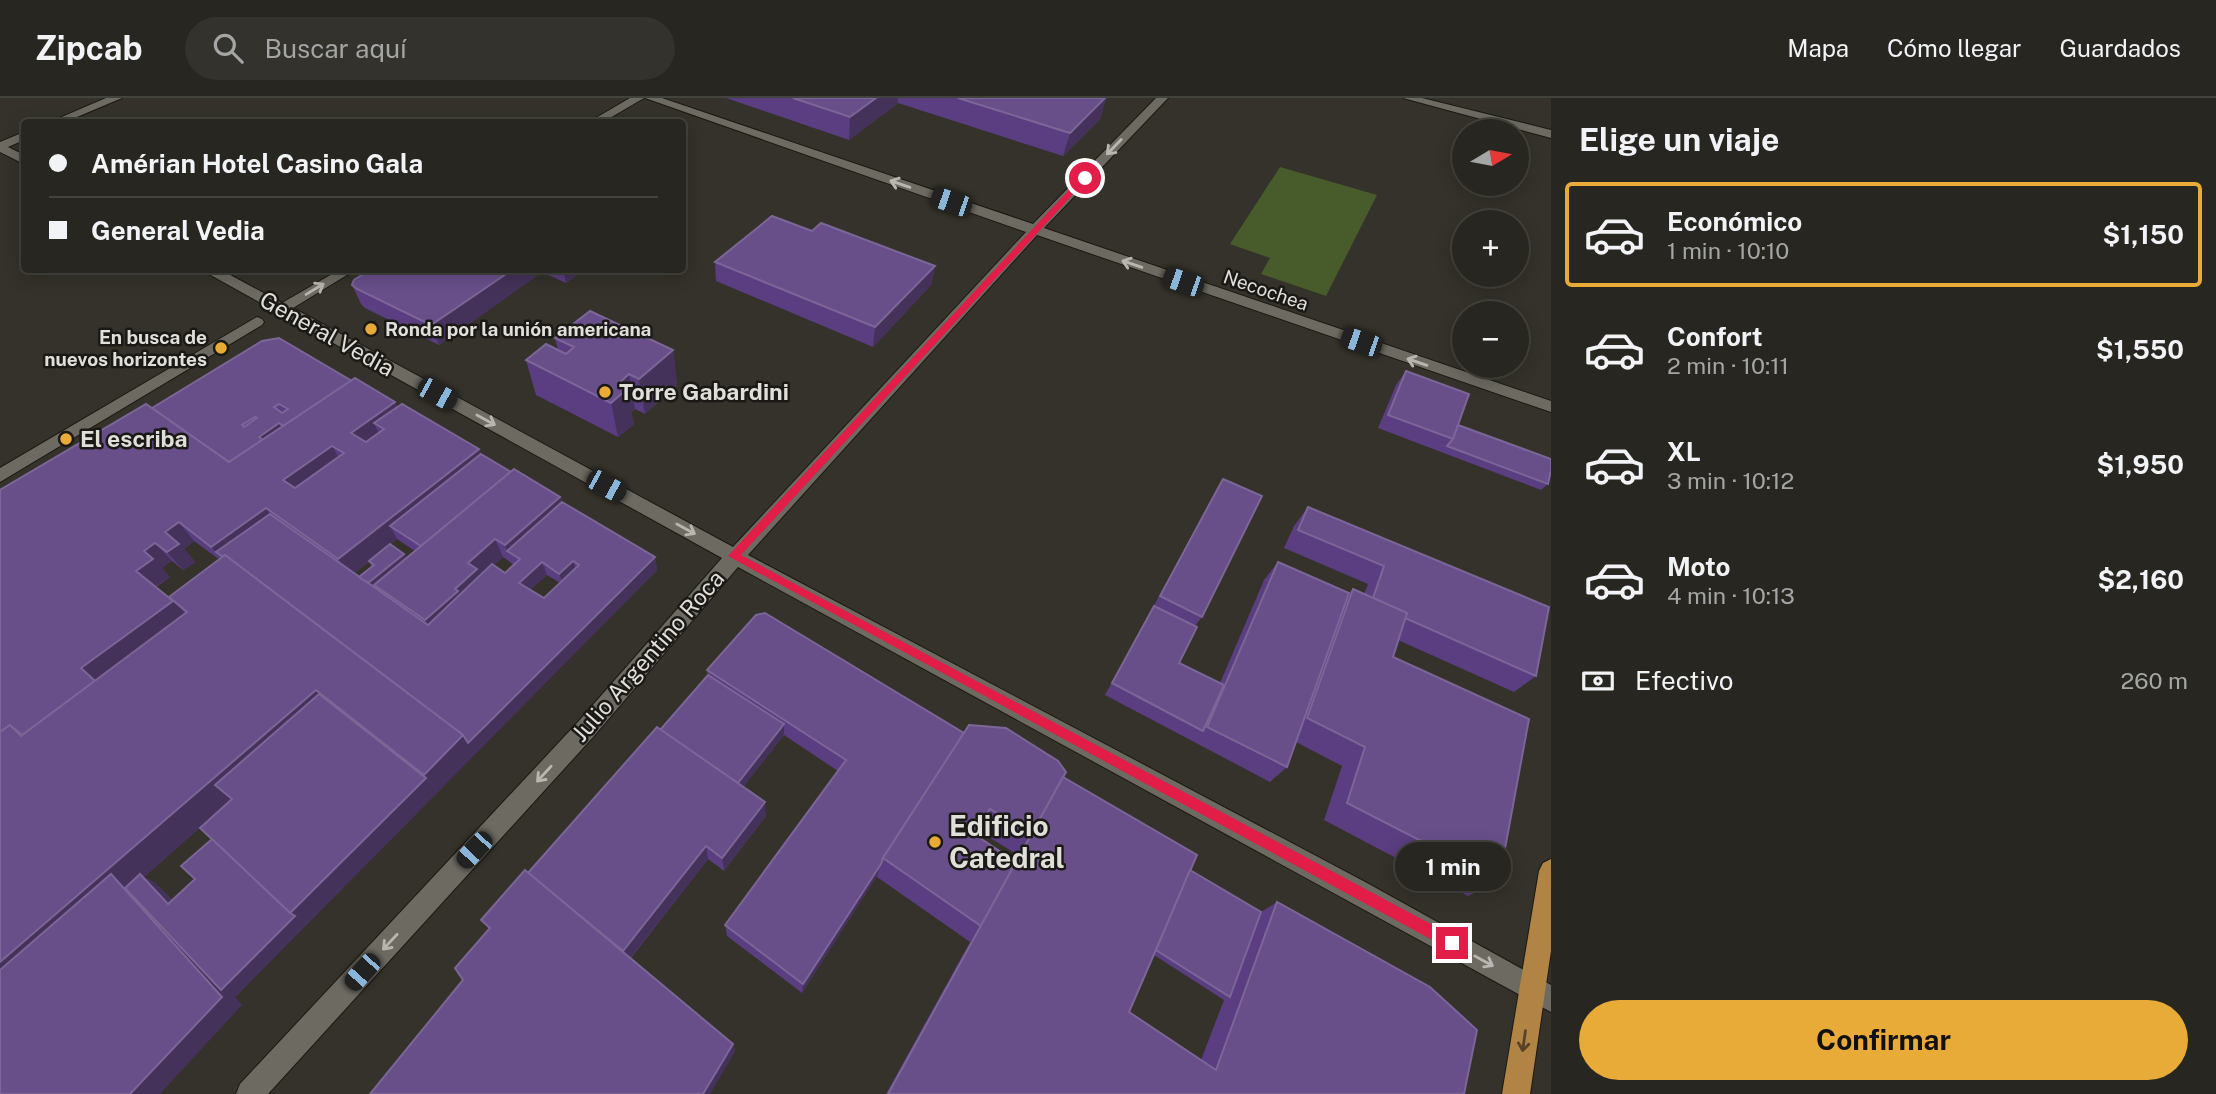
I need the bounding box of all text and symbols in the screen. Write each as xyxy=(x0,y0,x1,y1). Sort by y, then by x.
search box xyxy=(185,17,675,80)
text: Zipcab xyxy=(35,29,143,67)
icon: search xyxy=(209,29,247,67)
text: Buscar aquí xyxy=(265,33,406,64)
text: Mapa xyxy=(1787,34,1849,62)
text: Cómo llegar xyxy=(1887,34,2021,62)
text: Guardados xyxy=(2059,34,2181,62)
north arrow xyxy=(1452,119,1530,196)
map controls xyxy=(1452,119,1529,378)
text: Elige un viaje xyxy=(1579,121,1779,158)
one-way arrow xyxy=(1106,138,1123,155)
text: Amérian Hotel Casino Gala xyxy=(91,148,423,179)
route start xyxy=(1069,162,1101,194)
one-way arrow xyxy=(889,177,911,189)
car xyxy=(928,185,975,219)
icon: car xyxy=(1583,203,1646,266)
text: Económico xyxy=(1667,206,1802,237)
button: + xyxy=(1452,210,1529,287)
text: General Vedia xyxy=(91,215,265,246)
text: $1,150 xyxy=(2103,219,2184,250)
text: 1 min · 10:10 xyxy=(1667,237,1789,264)
one-way arrow xyxy=(1121,257,1143,270)
car xyxy=(1160,265,1207,299)
street label: Necochea xyxy=(1221,265,1311,315)
one-way arrow xyxy=(304,282,324,296)
street label: General Vedia xyxy=(255,286,399,382)
button: − xyxy=(1452,301,1529,378)
place label: Ronda por la unión americana xyxy=(385,318,651,340)
icon: car xyxy=(1583,318,1646,381)
marker: Ronda por la unión americana xyxy=(363,321,379,337)
text: Confort xyxy=(1667,321,1763,352)
car xyxy=(1338,325,1385,359)
place label: En busca de nuevos horizontes xyxy=(44,326,207,370)
text: $1,550 xyxy=(2096,334,2184,365)
marker: En busca de nuevos horizontes xyxy=(213,340,229,356)
text: 2 min · 10:11 xyxy=(1667,352,1789,379)
one-way arrow xyxy=(1406,354,1428,367)
car xyxy=(414,375,461,413)
place label: Torre Gabardini xyxy=(619,378,789,405)
marker: Torre Gabardini xyxy=(597,384,613,400)
one-way arrow xyxy=(475,414,496,427)
place label: El escriba xyxy=(80,425,188,452)
marker: El escriba xyxy=(58,431,74,447)
icon: car xyxy=(1583,433,1646,496)
text: XL xyxy=(1667,436,1701,467)
text: $1,950 xyxy=(2097,449,2184,480)
car xyxy=(583,467,630,505)
text: 3 min · 10:12 xyxy=(1667,467,1794,494)
one-way arrow xyxy=(675,523,696,536)
icon: car xyxy=(1583,548,1646,611)
text: Moto xyxy=(1667,551,1730,582)
text: $2,160 xyxy=(2098,564,2184,595)
street label: Julio Argentino Roca xyxy=(566,565,729,747)
text: 4 min · 10:13 xyxy=(1667,582,1795,609)
icon: cash xyxy=(1579,662,1617,700)
text: Efectivo xyxy=(1635,665,1733,696)
text: 260 m xyxy=(2121,667,2188,694)
one-way arrow xyxy=(536,765,553,782)
place label: Edificio Catedral xyxy=(949,809,1065,874)
car xyxy=(452,827,497,873)
marker: Edificio Catedral xyxy=(927,834,943,850)
callout: 1 min xyxy=(1394,842,1510,890)
text: 1 min xyxy=(1425,853,1481,880)
route end xyxy=(1436,927,1468,959)
one-way arrow xyxy=(382,933,399,950)
car xyxy=(341,949,384,995)
one-way arrow xyxy=(1473,955,1494,968)
button: Confirmar xyxy=(1579,1000,2188,1080)
one-way arrow xyxy=(1517,1029,1530,1051)

